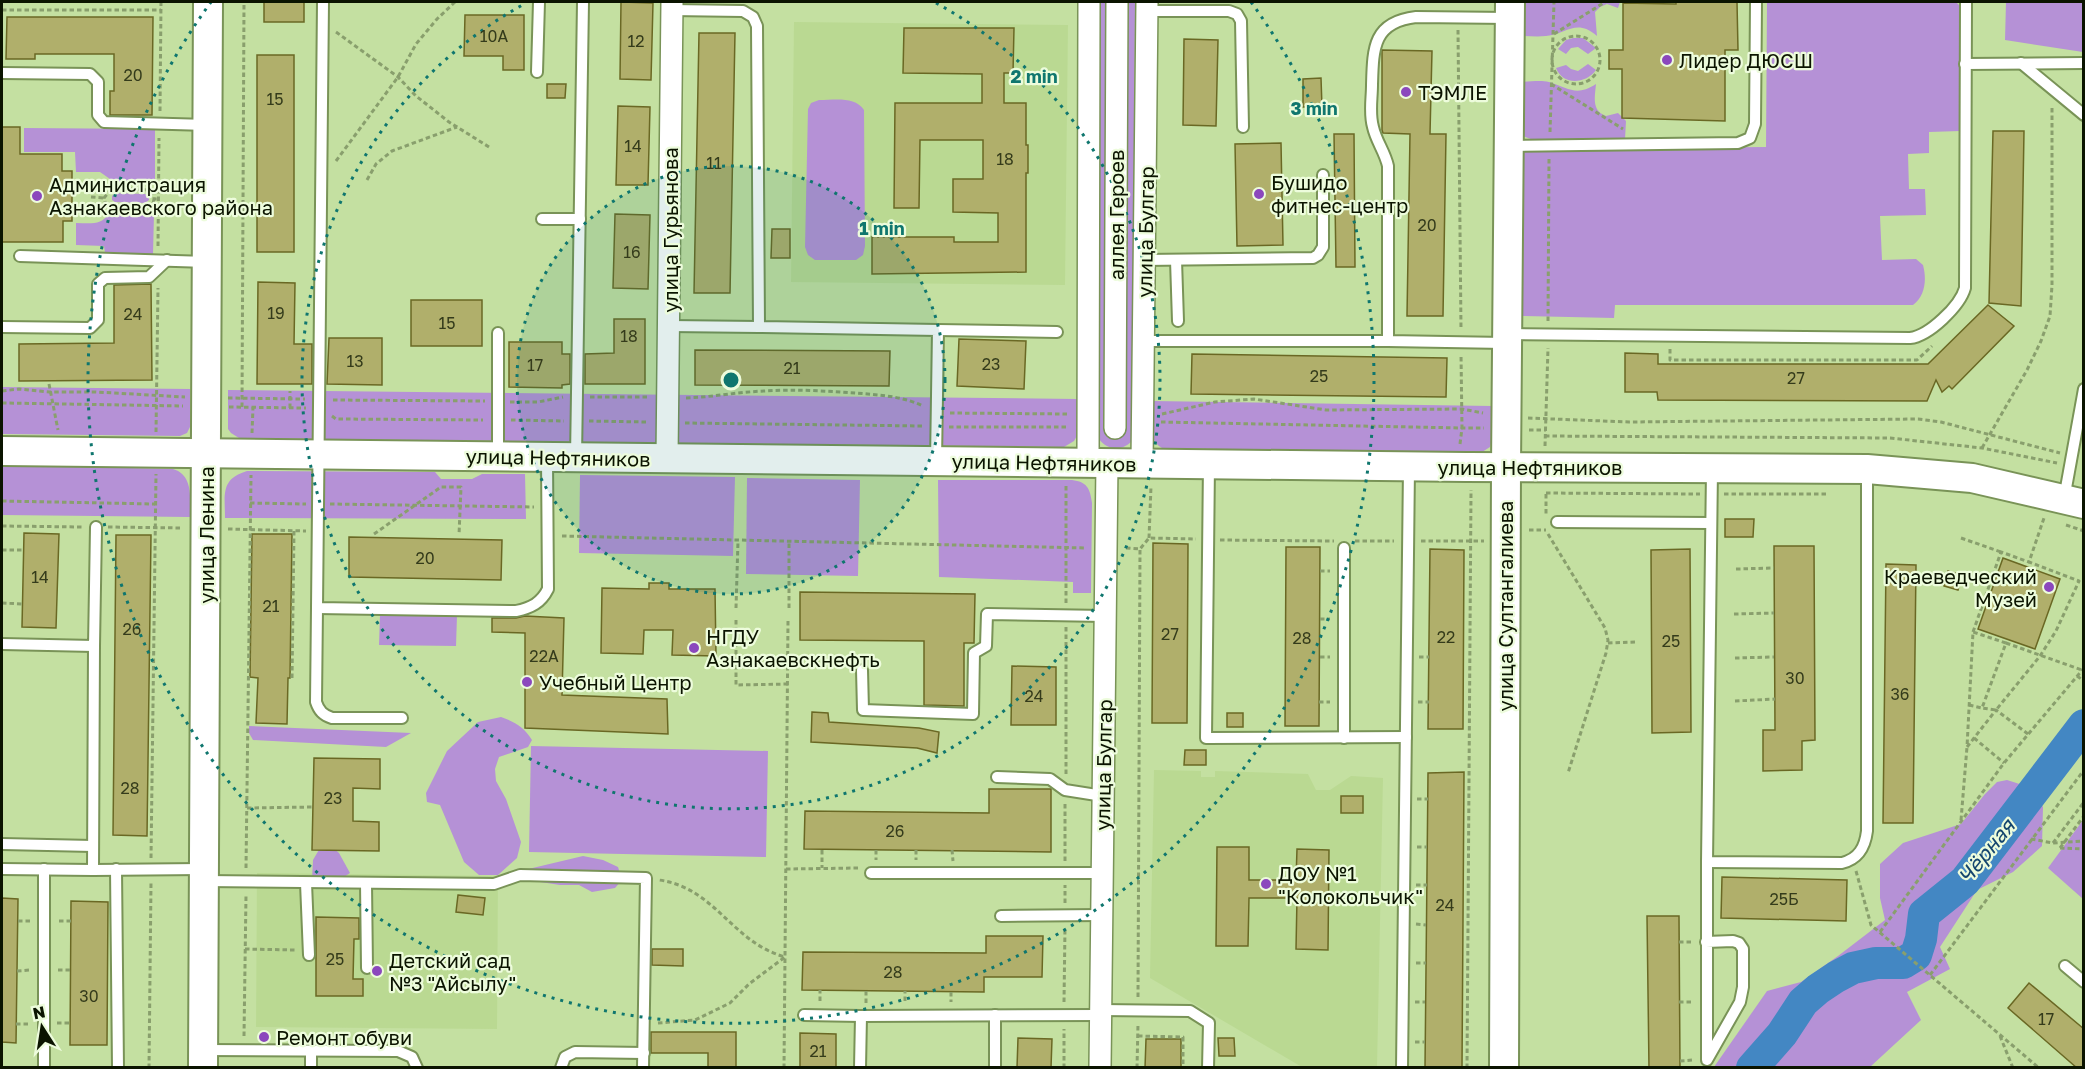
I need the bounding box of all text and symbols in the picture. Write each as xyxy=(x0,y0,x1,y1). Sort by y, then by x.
house number: 10А xyxy=(480,26,508,46)
house number: 12 xyxy=(627,31,645,51)
place label: Лидер ДЮСШ xyxy=(1679,48,1813,72)
marker: Лидер ДЮСШ xyxy=(1660,53,1674,67)
house number: 20 xyxy=(123,65,143,85)
text: 2 min xyxy=(1010,65,1058,87)
place label: ТЭМЛЕ xyxy=(1418,80,1487,104)
marker: ТЭМЛЕ xyxy=(1399,85,1413,99)
house number: 15 xyxy=(266,89,284,109)
text: 3 min xyxy=(1290,97,1338,119)
house number: 14 xyxy=(624,136,642,156)
street label: улица Гурьянова xyxy=(658,147,682,313)
house number: 18 xyxy=(996,149,1014,169)
street label: аллея Героев xyxy=(1104,150,1128,280)
house number: 11 xyxy=(706,153,722,173)
street label: улица Булгар xyxy=(1132,166,1158,298)
place label: Бушидо фитнес-центр xyxy=(1271,170,1408,217)
place label: Администрация Азнакаевского района xyxy=(49,172,273,219)
marker: Бушидо фитнес-центр xyxy=(1252,187,1266,201)
marker: Администрация Азнакаевского района xyxy=(30,189,44,203)
house number: 20 xyxy=(1417,215,1437,235)
text: 1 min xyxy=(859,217,905,239)
house number: 16 xyxy=(623,242,641,262)
house number: 19 xyxy=(267,303,285,323)
house number: 24 xyxy=(123,304,143,324)
house number: 15 xyxy=(438,313,456,333)
house number: 18 xyxy=(620,326,638,346)
house number: 13 xyxy=(346,351,364,371)
house number: 23 xyxy=(982,354,1000,374)
house number: 17 xyxy=(527,355,543,375)
house number: 21 xyxy=(783,358,801,378)
house number: 25 xyxy=(1310,366,1328,386)
house number: 27 xyxy=(1787,368,1805,388)
centre of rings xyxy=(721,370,741,390)
street label: улица Нефтяников xyxy=(465,443,651,471)
street label: улица Нефтяников xyxy=(951,448,1137,476)
street label: улица Нефтяников xyxy=(1438,455,1622,479)
street label: улица Ленина xyxy=(194,466,218,604)
street label: улица Султангалиева xyxy=(1493,501,1517,711)
house number: 20 xyxy=(415,548,435,568)
place label: Краеведческий Музей xyxy=(1884,564,2037,611)
house number: 14 xyxy=(31,567,49,587)
marker: Краеведческий Музей xyxy=(2042,580,2056,594)
house number: 21 xyxy=(262,596,280,616)
house number: 26 xyxy=(123,619,141,639)
place label: НГДУ Азнакаевскнефть xyxy=(706,624,880,671)
house number: 27 xyxy=(1161,624,1179,644)
house number: 22 xyxy=(1437,627,1455,647)
house number: 28 xyxy=(1292,628,1312,648)
house number: 25 xyxy=(1662,631,1680,651)
marker: НГДУ Азнакаевскнефть xyxy=(687,641,701,655)
house number: 22А xyxy=(529,646,559,666)
house number: 30 xyxy=(1785,668,1805,688)
place label: Учебный Центр xyxy=(539,670,692,694)
marker: Учебный Центр xyxy=(520,675,534,689)
house number: 36 xyxy=(1890,684,1910,704)
house number: 24 xyxy=(1024,686,1044,706)
street label: улица Булгар xyxy=(1090,699,1116,831)
house number: 28 xyxy=(120,778,140,798)
house number: 23 xyxy=(324,788,342,808)
water label: Чёрная xyxy=(1952,812,2021,889)
house number: 26 xyxy=(886,821,904,841)
place label: ДОУ №1 "Колокольчик" xyxy=(1278,861,1423,908)
marker: ДОУ №1 "Колокольчик" xyxy=(1259,877,1273,891)
house number: 25Б xyxy=(1769,889,1799,909)
house number: 24 xyxy=(1435,895,1455,915)
place label: Детский сад №3 "Айсылу" xyxy=(389,948,516,995)
house number: 25 xyxy=(326,949,344,969)
house number: 28 xyxy=(883,962,903,982)
marker: Детский сад №3 "Айсылу" xyxy=(370,964,384,978)
house number: 30 xyxy=(79,986,99,1006)
north arrow xyxy=(12,997,72,1057)
text: N xyxy=(31,1001,47,1023)
house number: 17 xyxy=(2038,1009,2054,1029)
place label: Ремонт обуви xyxy=(276,1025,412,1049)
marker: Ремонт обуви xyxy=(257,1030,271,1044)
house number: 21 xyxy=(809,1041,827,1061)

